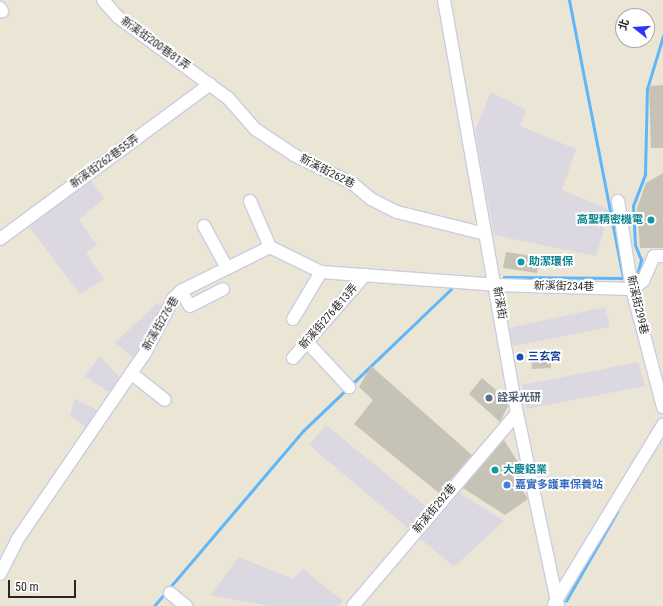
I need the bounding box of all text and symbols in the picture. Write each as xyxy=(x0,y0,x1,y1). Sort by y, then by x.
north arrow xyxy=(615,8,655,48)
street label: 新溪街200巷81弄 xyxy=(118,15,192,73)
text: 北 xyxy=(616,17,632,32)
street label: 新溪街262巷55弄 xyxy=(68,133,142,191)
street label: 新溪街262巷 xyxy=(297,152,357,192)
place label: 高聖精密機電 xyxy=(577,213,643,227)
marker: 高聖精密機電 xyxy=(646,215,656,225)
place label: 助潔環保 xyxy=(529,255,573,269)
marker: 助潔環保 xyxy=(516,257,526,267)
street label: 新溪街299巷 xyxy=(624,274,650,336)
street label: 新溪街234巷 xyxy=(534,280,594,294)
street label: 新溪街276巷13弄 xyxy=(297,282,361,352)
street label: 新溪街 xyxy=(490,286,508,320)
street label: 新溪街276巷 xyxy=(140,295,182,353)
place label: 三玄宮 xyxy=(528,350,561,364)
marker: 三玄宮 xyxy=(515,352,525,362)
place label: 詮采光研 xyxy=(497,391,541,405)
marker: 詮采光研 xyxy=(484,393,494,403)
place label: 大慶鋁業 xyxy=(503,463,547,477)
marker: 大慶鋁業 xyxy=(490,465,500,475)
place label: 嘉實多護車保養站 xyxy=(515,478,603,492)
marker: 嘉實多護車保養站 xyxy=(502,480,512,490)
street label: 新溪街292巷 xyxy=(411,482,459,536)
scale bar xyxy=(10,572,78,598)
text: 50 m xyxy=(15,580,39,594)

